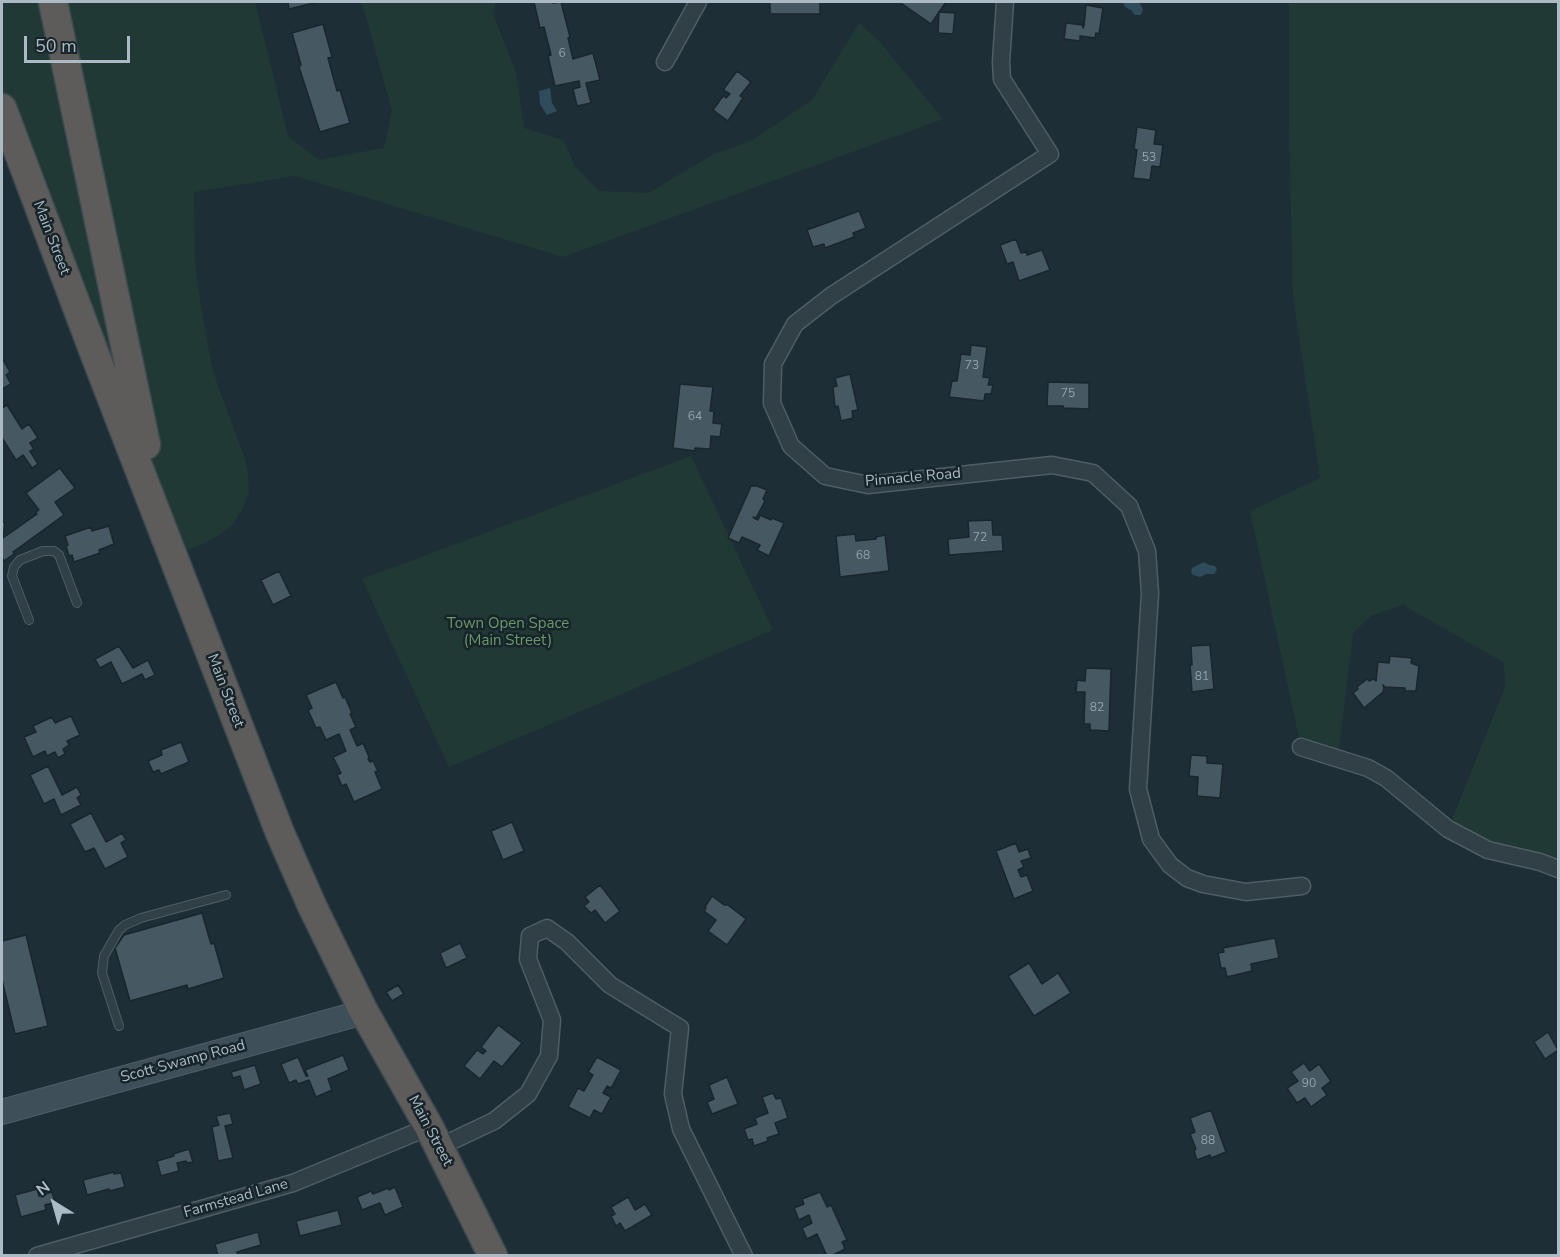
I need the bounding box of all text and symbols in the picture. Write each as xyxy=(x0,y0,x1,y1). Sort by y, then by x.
scale bar xyxy=(27,24,134,62)
text: 50 m xyxy=(35,34,77,58)
house number: 6 xyxy=(558,47,566,61)
house number: 53 xyxy=(1142,151,1156,165)
street label: Main Street xyxy=(29,199,73,277)
house number: 73 xyxy=(965,359,979,373)
house number: 75 xyxy=(1061,387,1075,401)
house number: 64 xyxy=(688,410,702,424)
street label: Pinnacle Road xyxy=(864,465,962,491)
house number: 72 xyxy=(973,531,987,545)
house number: 68 xyxy=(856,549,870,563)
park label: Town Open Space (Main Street) xyxy=(447,615,569,650)
street label: Main Street xyxy=(203,652,247,730)
house number: 81 xyxy=(1195,670,1209,684)
house number: 82 xyxy=(1090,701,1104,715)
street label: Scott Swamp Road xyxy=(119,1037,247,1087)
house number: 90 xyxy=(1302,1077,1316,1091)
street label: Main Street xyxy=(404,1093,456,1169)
house number: 88 xyxy=(1201,1134,1215,1148)
north arrow xyxy=(24,1173,84,1233)
text: N xyxy=(32,1176,55,1201)
street label: Farmstead Lane xyxy=(182,1176,290,1222)

